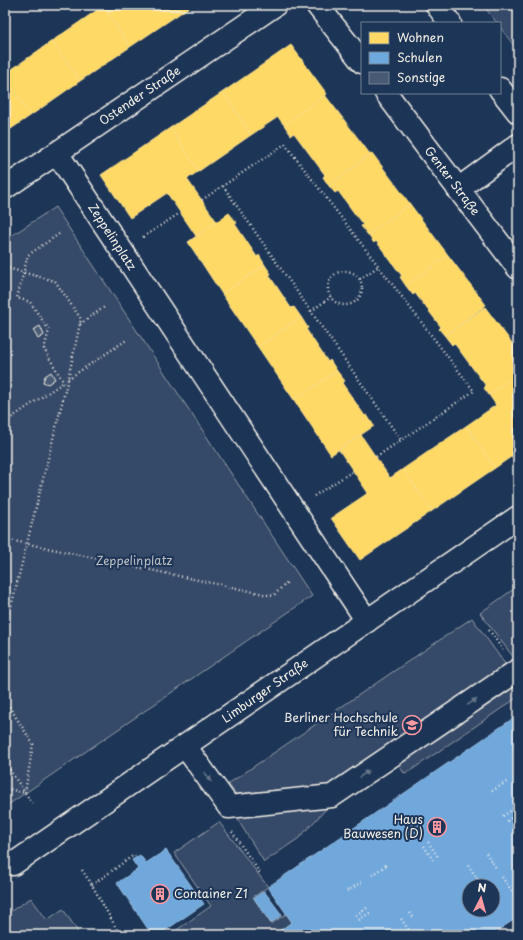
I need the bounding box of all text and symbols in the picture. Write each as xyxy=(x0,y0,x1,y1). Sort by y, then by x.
legend xyxy=(361,22,501,94)
text: Wohnen xyxy=(397,28,444,46)
text: Schulen xyxy=(397,48,442,66)
street label: Ostender Straße xyxy=(95,61,184,129)
text: Sonstige xyxy=(397,68,445,86)
street label: Genter Straße xyxy=(421,142,485,219)
street label: Zeppelinplatz xyxy=(84,199,141,274)
park label: Zeppelinplatz xyxy=(96,551,173,569)
street label: Limburger Straße xyxy=(218,654,311,727)
one-way arrow xyxy=(466,698,477,705)
place label: Berliner Hochschule für Technik xyxy=(284,708,398,740)
school or university icon: Berliner Hochschule für Technik xyxy=(401,714,423,736)
one-way arrow xyxy=(358,771,370,778)
one-way arrow xyxy=(204,772,212,783)
place label: Haus Bauwesen (D) xyxy=(343,810,424,842)
building icon: Haus Bauwesen (D) xyxy=(426,816,448,838)
north arrow xyxy=(461,878,501,918)
text: N xyxy=(477,879,488,896)
building icon: Container Z1 xyxy=(149,883,171,905)
place label: Container Z1 xyxy=(174,884,248,902)

